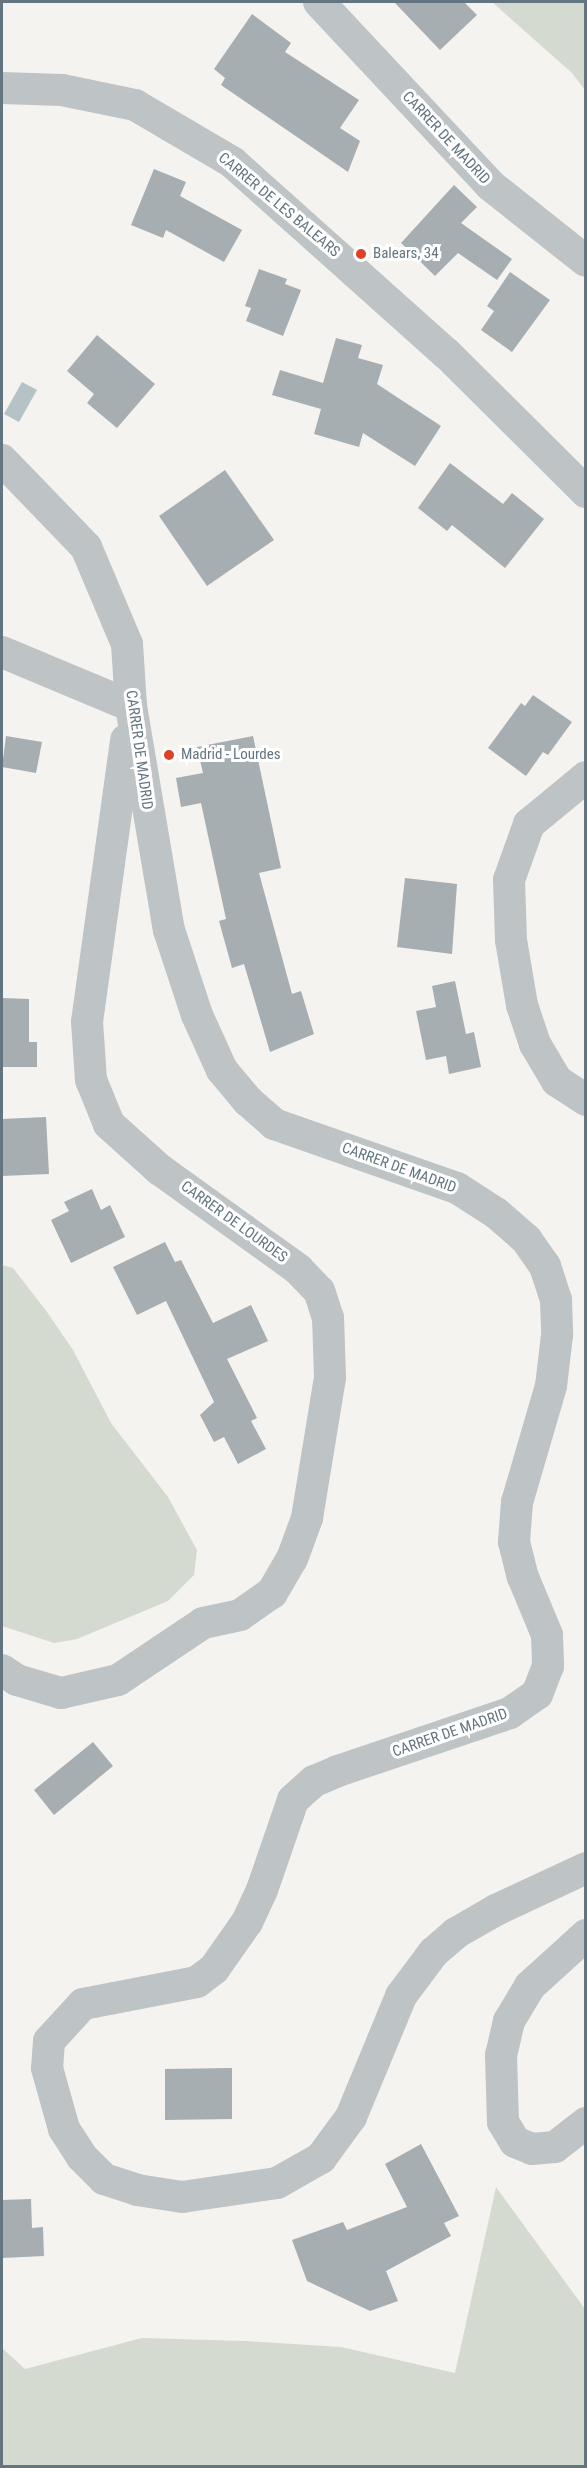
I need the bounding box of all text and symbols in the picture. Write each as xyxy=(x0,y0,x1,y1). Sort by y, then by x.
street label: CARRER DE MADRID xyxy=(398,88,494,188)
street label: CARRER DE LES BALEARS xyxy=(215,149,343,261)
place label: Balears, 34 xyxy=(373,245,439,263)
marker: Balears, 34 xyxy=(354,247,368,261)
street label: CARRER DE MADRID xyxy=(122,689,156,811)
place label: Madrid - Lourdes xyxy=(181,746,281,764)
marker: Madrid - Lourdes xyxy=(162,748,176,762)
street label: CARRER DE MADRID xyxy=(339,1139,459,1197)
street label: CARRER DE LOURDES xyxy=(177,1177,291,1267)
street label: CARRER DE MADRID xyxy=(390,1705,510,1761)

